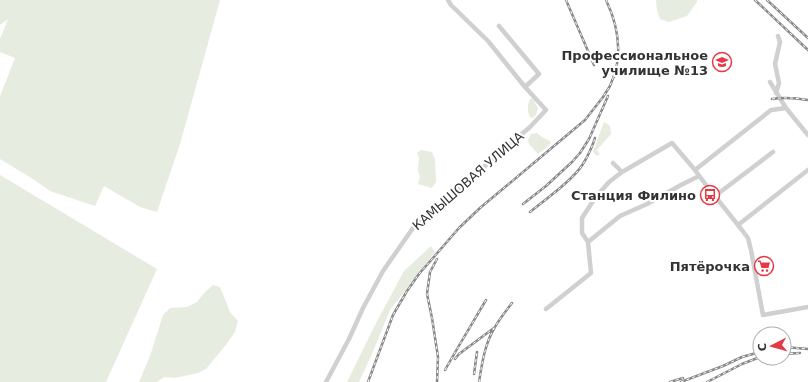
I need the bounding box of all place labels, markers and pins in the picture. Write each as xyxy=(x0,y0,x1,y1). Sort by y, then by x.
place label: Профессиональное училище №13 xyxy=(561,48,708,78)
school or university icon: Профессиональное училище №13 xyxy=(711,51,733,73)
bus stop icon: Станция Филино xyxy=(699,184,721,206)
place label: Станция Филино xyxy=(571,188,696,203)
supermarket icon: Пятёрочка xyxy=(753,255,775,277)
place label: Пятёрочка xyxy=(670,259,750,274)

